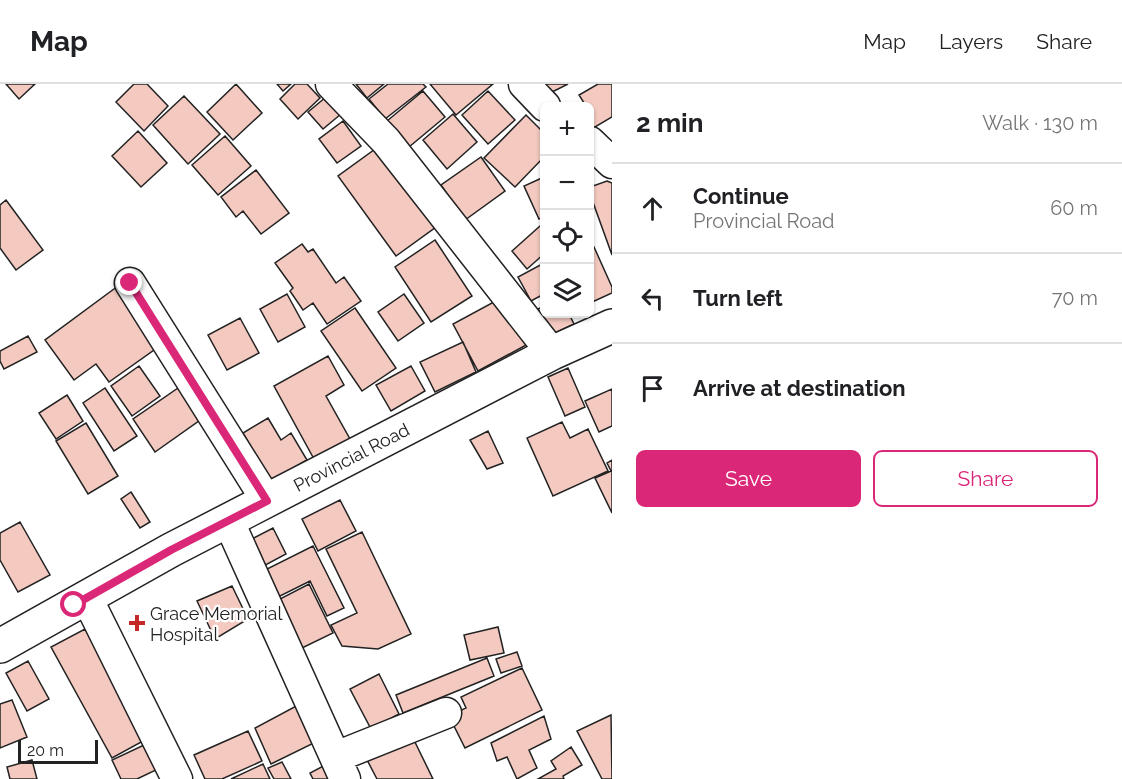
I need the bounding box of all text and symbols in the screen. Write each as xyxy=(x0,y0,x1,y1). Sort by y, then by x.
text: Map xyxy=(30,25,88,58)
text: Map xyxy=(863,29,906,54)
text: Layers xyxy=(939,29,1003,54)
text: Share xyxy=(1036,29,1092,54)
map controls xyxy=(540,102,594,318)
button: + xyxy=(540,102,594,156)
text: 2 min xyxy=(636,108,703,138)
text: Walk · 130 m xyxy=(982,111,1098,135)
button: − xyxy=(540,156,594,210)
text: Continue xyxy=(693,183,789,209)
icon: ahead xyxy=(636,192,669,225)
text: 60 m xyxy=(1050,196,1098,220)
text: Provincial Road xyxy=(693,209,835,233)
button: locate xyxy=(540,210,594,264)
button: layers xyxy=(540,264,594,318)
route end xyxy=(116,269,142,295)
icon: left xyxy=(636,282,669,315)
text: Turn left xyxy=(693,285,783,311)
text: 70 m xyxy=(1052,286,1098,310)
icon: arrive xyxy=(636,372,669,405)
text: Arrive at destination xyxy=(693,375,906,401)
street label: Provincial Road xyxy=(290,418,413,495)
button: Save xyxy=(636,450,861,507)
button: Share xyxy=(873,450,1098,507)
route start xyxy=(60,591,86,617)
place label: Grace Memorial Hospital xyxy=(150,603,282,645)
marker: Grace Memorial Hospital xyxy=(128,614,146,632)
scale bar xyxy=(18,737,98,764)
text: 20 m xyxy=(27,741,64,760)

